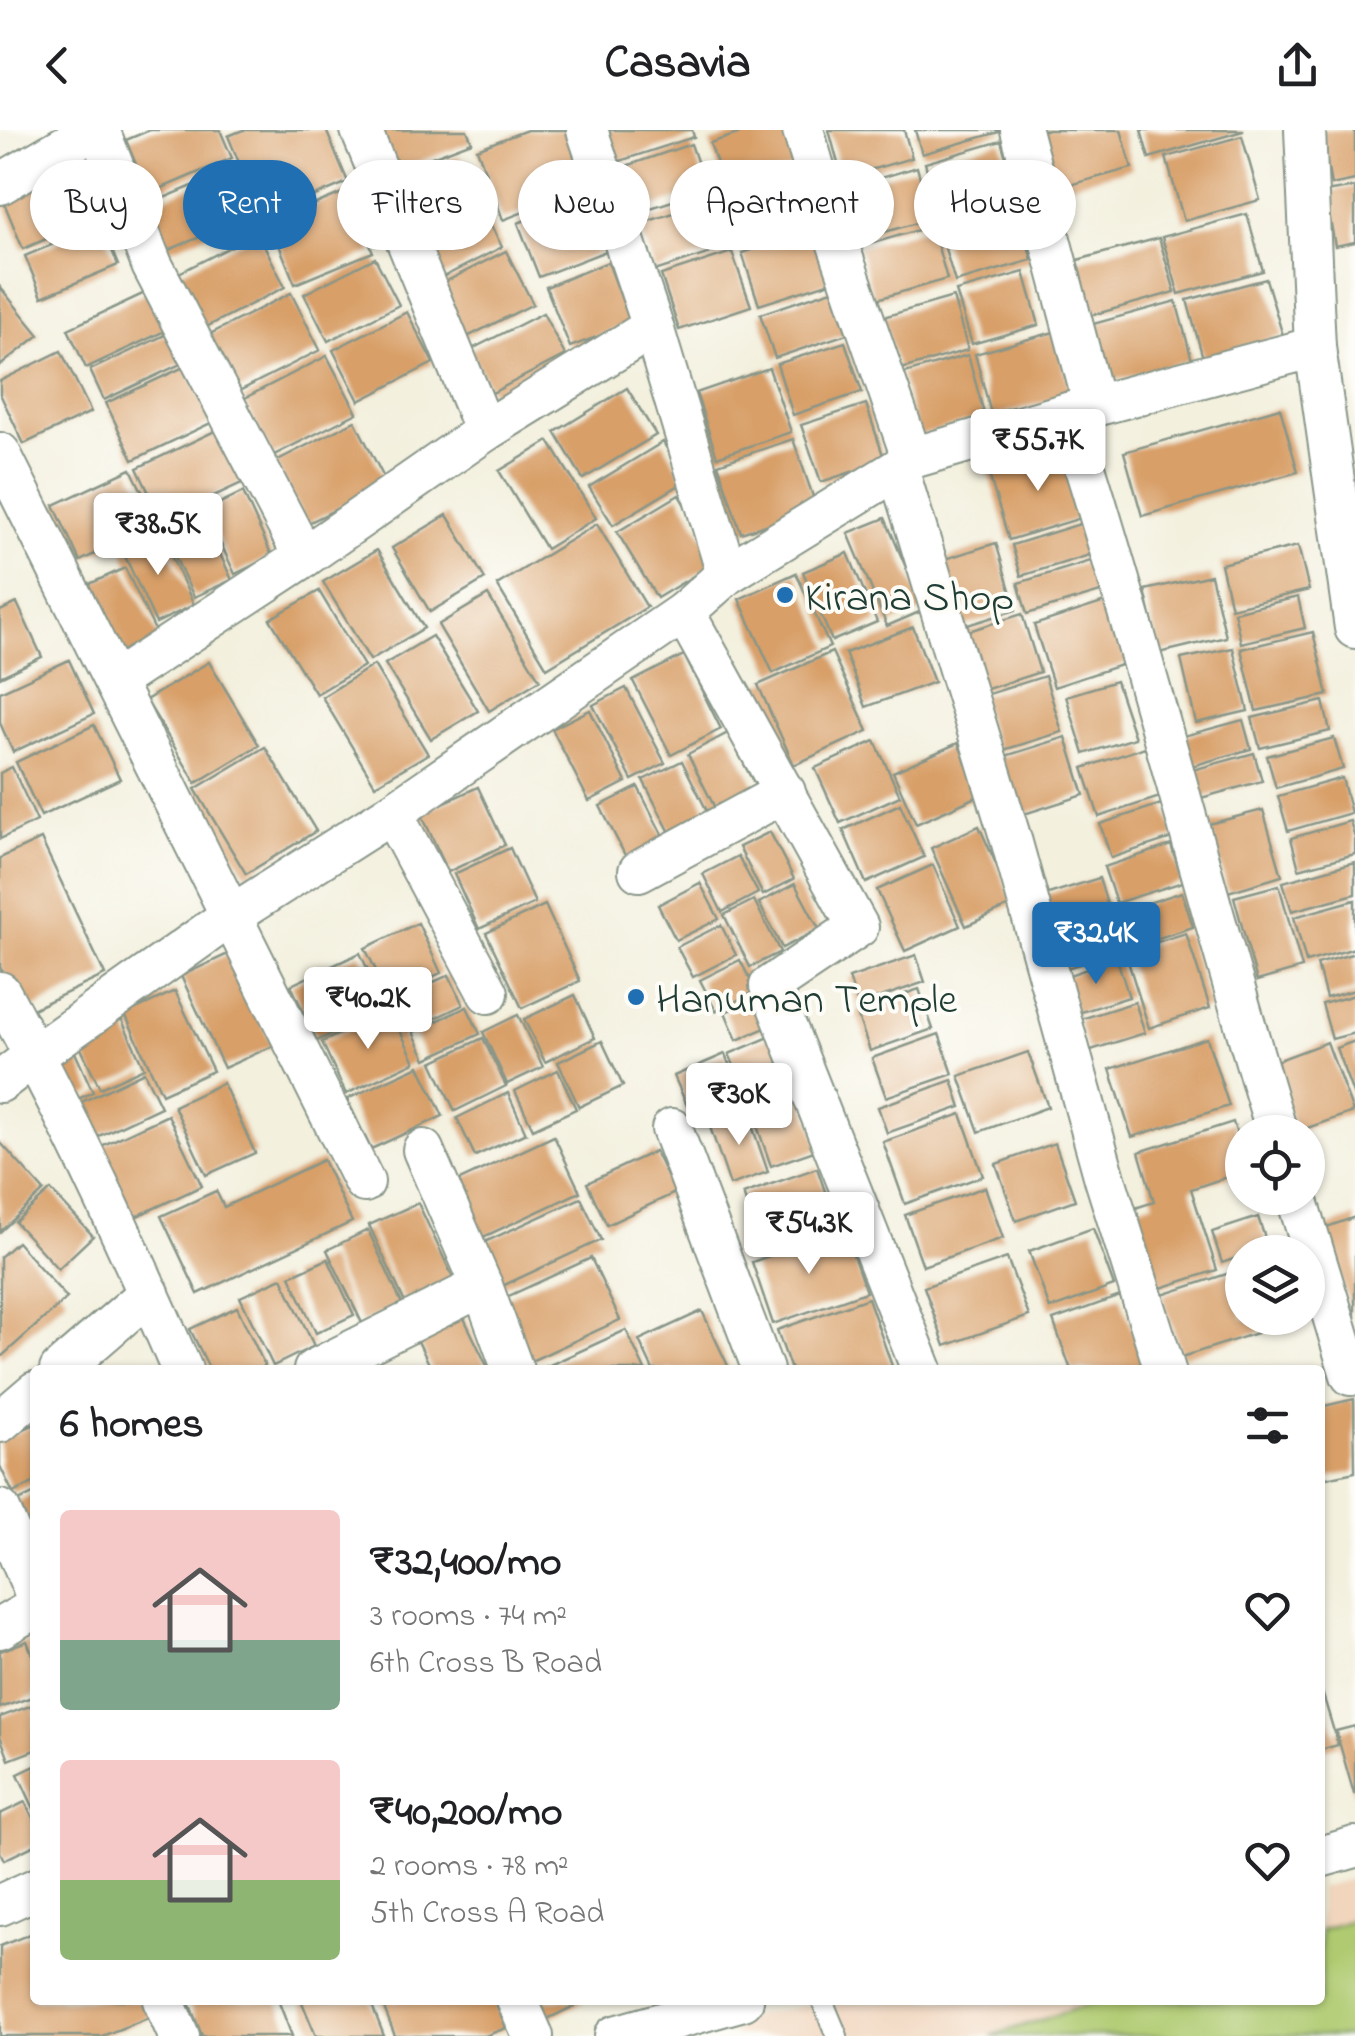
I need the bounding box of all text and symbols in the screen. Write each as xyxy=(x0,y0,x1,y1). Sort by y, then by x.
text: Casavia xyxy=(605,32,750,98)
icon: back xyxy=(30,38,85,93)
icon: share xyxy=(1270,38,1325,93)
chip: Buy xyxy=(30,160,163,250)
chip: Rent xyxy=(183,160,317,250)
chip: Filters xyxy=(337,160,498,250)
chip: New xyxy=(518,160,650,250)
chip: Apartment xyxy=(670,160,894,250)
chip: House xyxy=(914,160,1076,250)
pin: ₹55.7K xyxy=(957,409,1119,494)
text: ₹55.7K xyxy=(992,418,1084,465)
pin: ₹38.5K xyxy=(77,493,239,578)
text: ₹38.5K xyxy=(116,502,200,549)
place label: Kirana Shop xyxy=(805,569,1014,630)
marker: Kirana Shop xyxy=(774,584,796,606)
pin: ₹32.4K xyxy=(1015,902,1177,987)
text: ₹32.4K xyxy=(1054,911,1138,958)
pin: ₹40.2K xyxy=(287,967,449,1052)
place label: Hanuman Temple xyxy=(656,971,957,1032)
text: ₹40.2K xyxy=(326,976,410,1023)
marker: Hanuman Temple xyxy=(625,986,647,1008)
pin: ₹30K xyxy=(680,1063,798,1148)
text: ₹30K xyxy=(708,1072,770,1119)
map controls xyxy=(1225,1115,1325,1335)
button: locate xyxy=(1225,1115,1325,1215)
pin: ₹54.3K xyxy=(728,1192,890,1277)
text: ₹54.3K xyxy=(766,1201,852,1248)
button: layers xyxy=(1225,1235,1325,1335)
text: 6 homes xyxy=(60,1395,204,1456)
icon: filters xyxy=(1240,1398,1295,1453)
text: ₹32,400/mo xyxy=(370,1533,562,1594)
icon: home xyxy=(140,1550,260,1670)
icon: heart xyxy=(1240,1583,1295,1638)
text: 3 rooms · 74 m² xyxy=(370,1594,567,1641)
text: 6th Cross B Road xyxy=(370,1641,602,1688)
text: ₹40,200/mo xyxy=(370,1783,563,1844)
icon: home xyxy=(140,1800,260,1920)
icon: heart xyxy=(1240,1833,1295,1888)
text: 2 rooms · 78 m² xyxy=(370,1844,569,1891)
text: 5th Cross A Road xyxy=(370,1891,604,1938)

